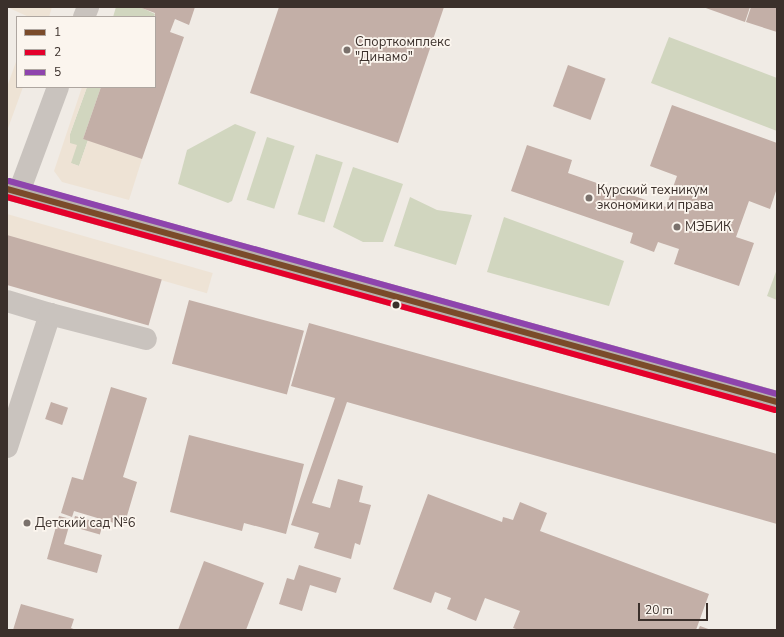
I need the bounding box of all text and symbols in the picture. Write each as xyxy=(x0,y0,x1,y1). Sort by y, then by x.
legend xyxy=(16,16,156,88)
text: 1 xyxy=(54,24,61,40)
place label: Спорткомплекс "Динамо" xyxy=(355,35,450,66)
text: 2 xyxy=(54,44,61,60)
marker: Спорткомплекс "Динамо" xyxy=(342,45,352,55)
text: 5 xyxy=(54,64,61,80)
place label: Курский техникум экономики и права xyxy=(597,183,714,214)
marker: Курский техникум экономики и права xyxy=(584,193,594,203)
place label: МЭБИК xyxy=(685,219,731,235)
marker: МЭБИК xyxy=(672,222,682,232)
unlabelled marker xyxy=(391,300,401,310)
place label: Детский сад №6 xyxy=(35,515,135,531)
marker: Детский сад №6 xyxy=(22,518,32,528)
scale bar xyxy=(640,595,710,621)
text: 20 m xyxy=(645,602,673,618)

